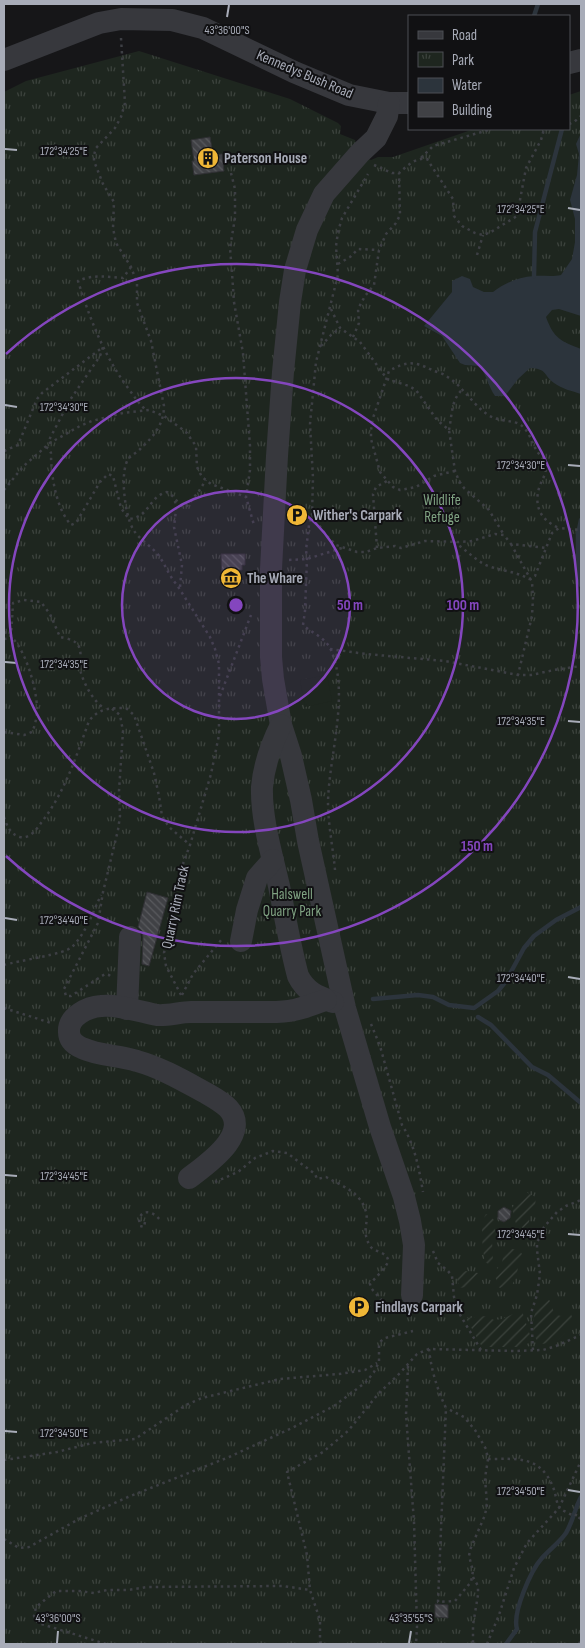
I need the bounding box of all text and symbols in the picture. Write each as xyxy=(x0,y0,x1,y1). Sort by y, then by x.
legend xyxy=(408,15,570,130)
text: 43°36'00"S xyxy=(204,23,250,38)
text: Road xyxy=(452,26,477,45)
street label: Kennedys Bush Road xyxy=(254,46,356,103)
text: Park xyxy=(452,51,474,70)
text: Water xyxy=(452,76,483,95)
text: Building xyxy=(452,101,492,120)
text: 172°34'25"E xyxy=(40,144,88,159)
building icon: Paterson House xyxy=(196,146,220,170)
place label: Paterson House xyxy=(224,149,307,168)
text: 172°34'25"E xyxy=(497,202,545,217)
text: 172°34'30"E xyxy=(40,400,88,415)
text: 172°34'30"E xyxy=(497,458,545,473)
park label: Wildlife Refuge xyxy=(423,491,461,527)
parking icon: Wither's Carpark xyxy=(285,503,309,527)
place label: Wither's Carpark xyxy=(313,506,403,525)
museum icon: The Whare xyxy=(219,566,243,590)
place label: The Whare xyxy=(247,569,303,588)
centre of rings xyxy=(227,596,245,614)
text: 50 m xyxy=(337,596,363,615)
text: 100 m xyxy=(447,596,479,615)
text: 172°34'35"E xyxy=(40,657,88,672)
text: 172°34'35"E xyxy=(497,714,545,729)
text: 150 m xyxy=(461,837,493,856)
street label: Quarry Rim Track xyxy=(157,863,194,950)
park label: Halswell Quarry Park xyxy=(263,885,321,921)
text: 172°34'40"E xyxy=(40,913,88,928)
text: 172°34'40"E xyxy=(497,971,545,986)
text: 172°34'45"E xyxy=(40,1169,88,1184)
text: 172°34'45"E xyxy=(497,1227,545,1242)
parking icon: Findlays Carpark xyxy=(347,1295,371,1319)
place label: Findlays Carpark xyxy=(375,1298,464,1317)
text: 172°34'50"E xyxy=(40,1426,88,1441)
text: 172°34'50"E xyxy=(497,1484,545,1499)
text: 43°36'00"S xyxy=(35,1611,81,1626)
text: 43°35'55"S xyxy=(389,1611,433,1626)

